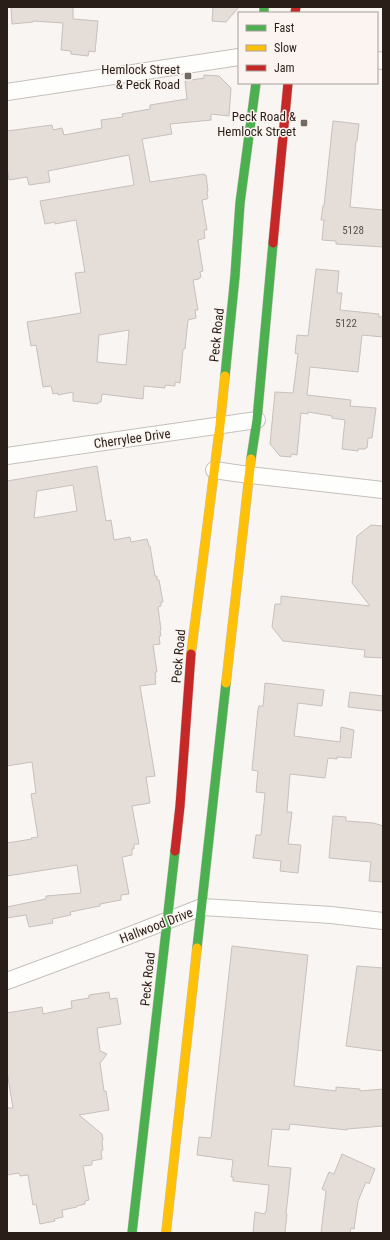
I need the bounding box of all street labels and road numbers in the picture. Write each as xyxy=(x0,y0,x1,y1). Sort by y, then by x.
street label: Peck Road xyxy=(206,307,227,363)
street label: Cherrylee Drive xyxy=(93,426,171,451)
street label: Peck Road xyxy=(169,628,188,684)
street label: Hallwood Drive xyxy=(117,905,195,946)
street label: Peck Road xyxy=(137,951,158,1007)

